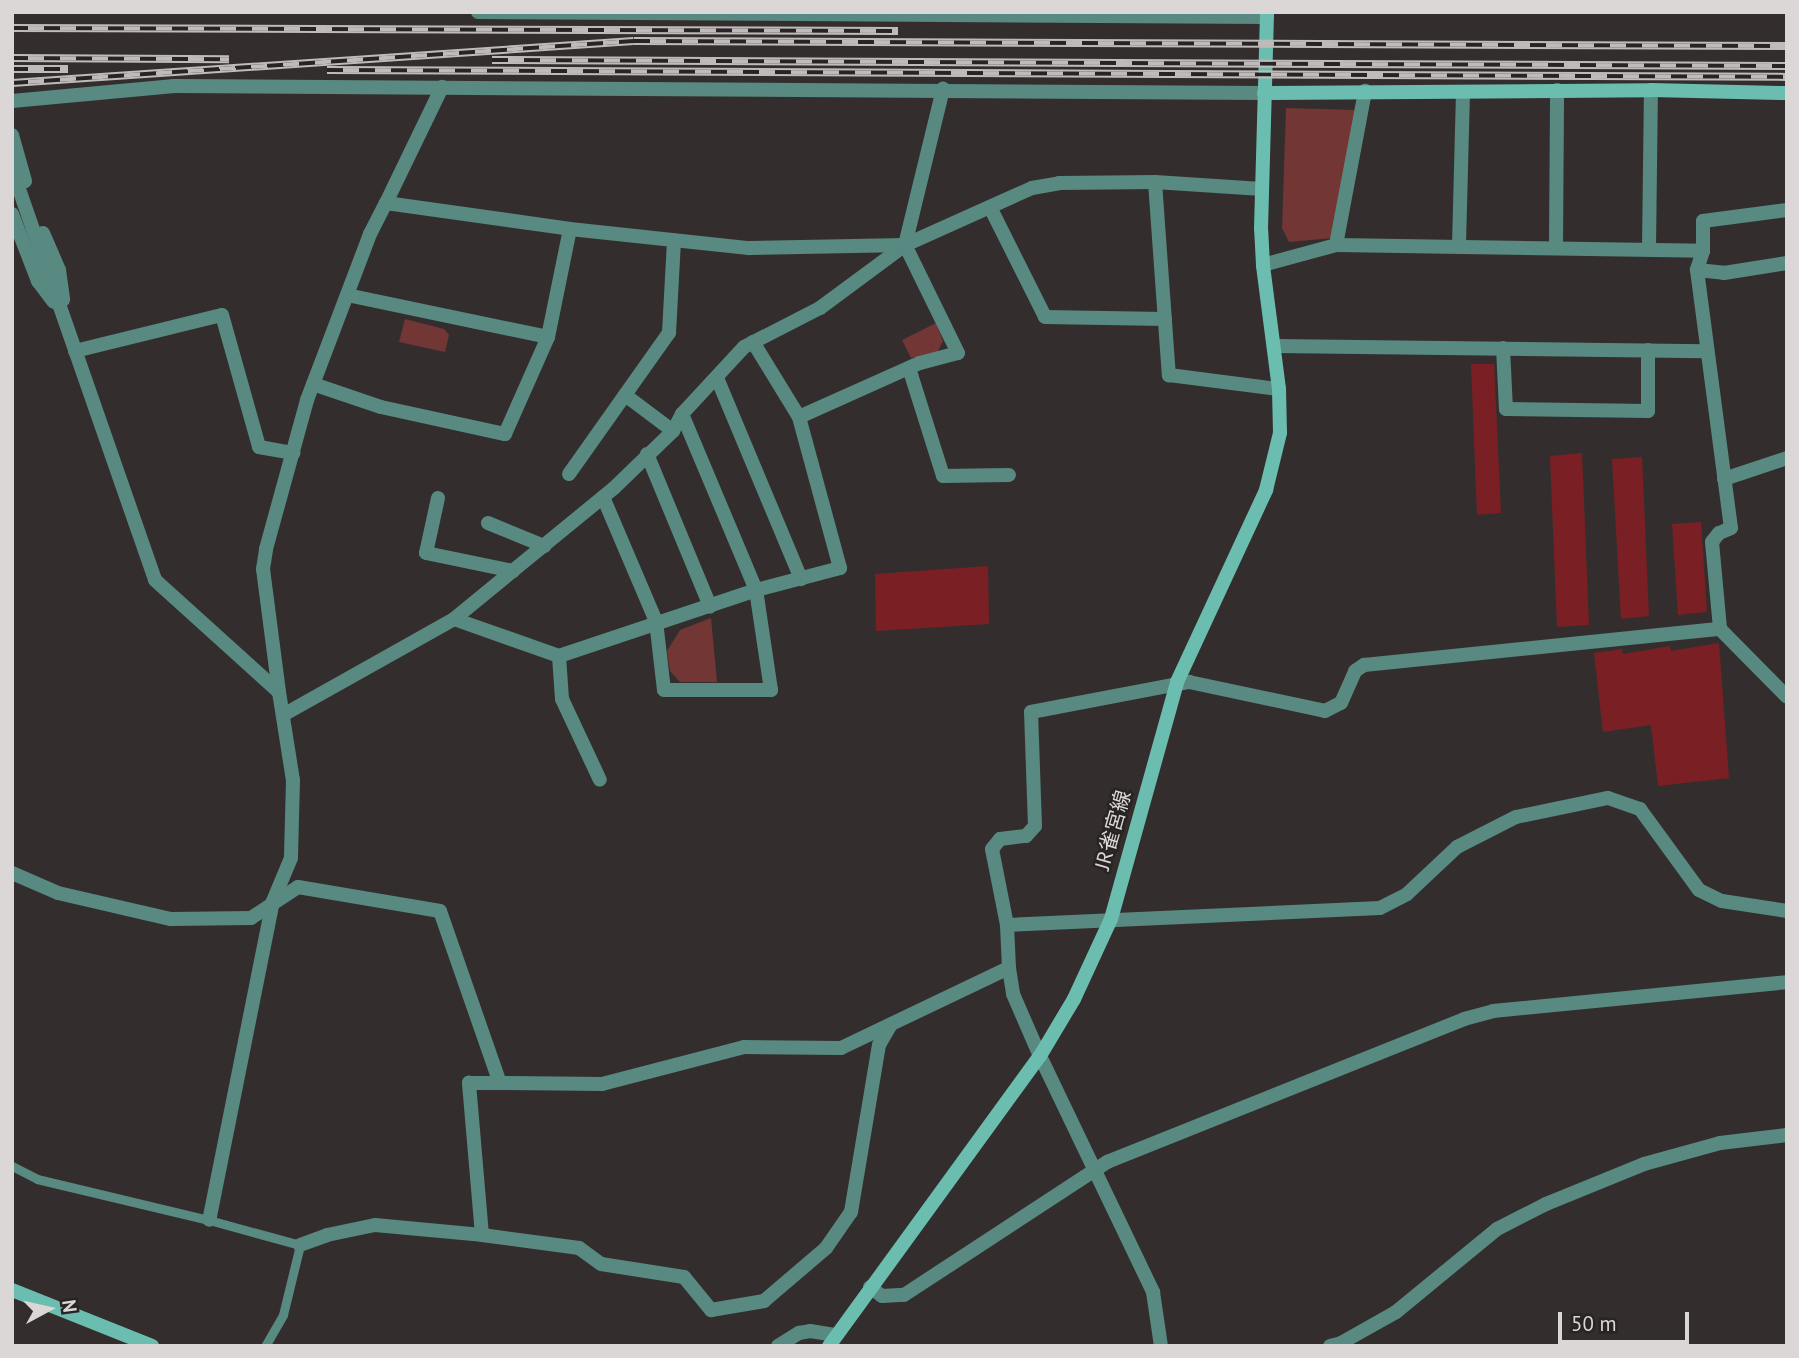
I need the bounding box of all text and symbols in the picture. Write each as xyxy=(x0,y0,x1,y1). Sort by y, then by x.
street label: JR雀宮線 xyxy=(1090,787,1136,873)
north arrow xyxy=(14,1274,84,1344)
text: N xyxy=(57,1298,83,1314)
scale bar xyxy=(1561,1298,1692,1342)
text: 50 m xyxy=(1571,1310,1617,1337)

